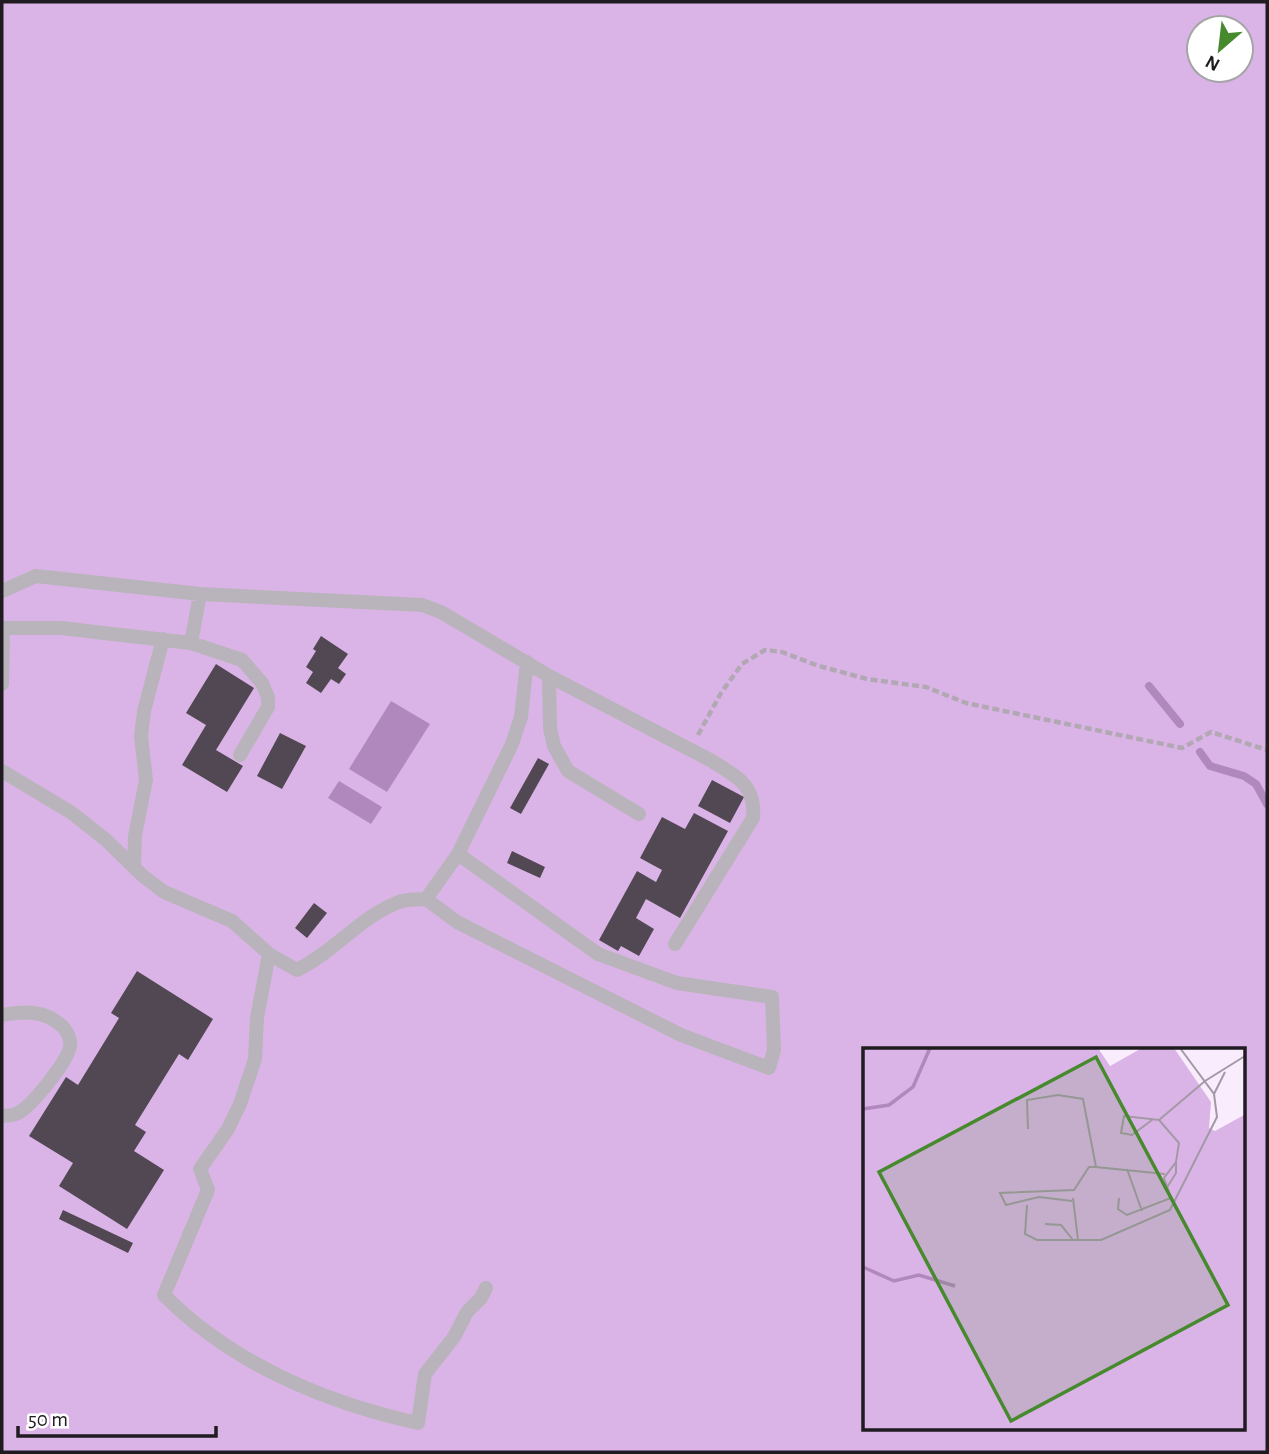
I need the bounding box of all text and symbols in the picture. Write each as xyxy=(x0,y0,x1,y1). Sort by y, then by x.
north arrow xyxy=(1185,14,1255,84)
text: N xyxy=(1202,51,1223,74)
inset map xyxy=(863,1048,1244,1430)
scale bar xyxy=(18,1394,215,1438)
text: 50 m xyxy=(28,1409,68,1430)

